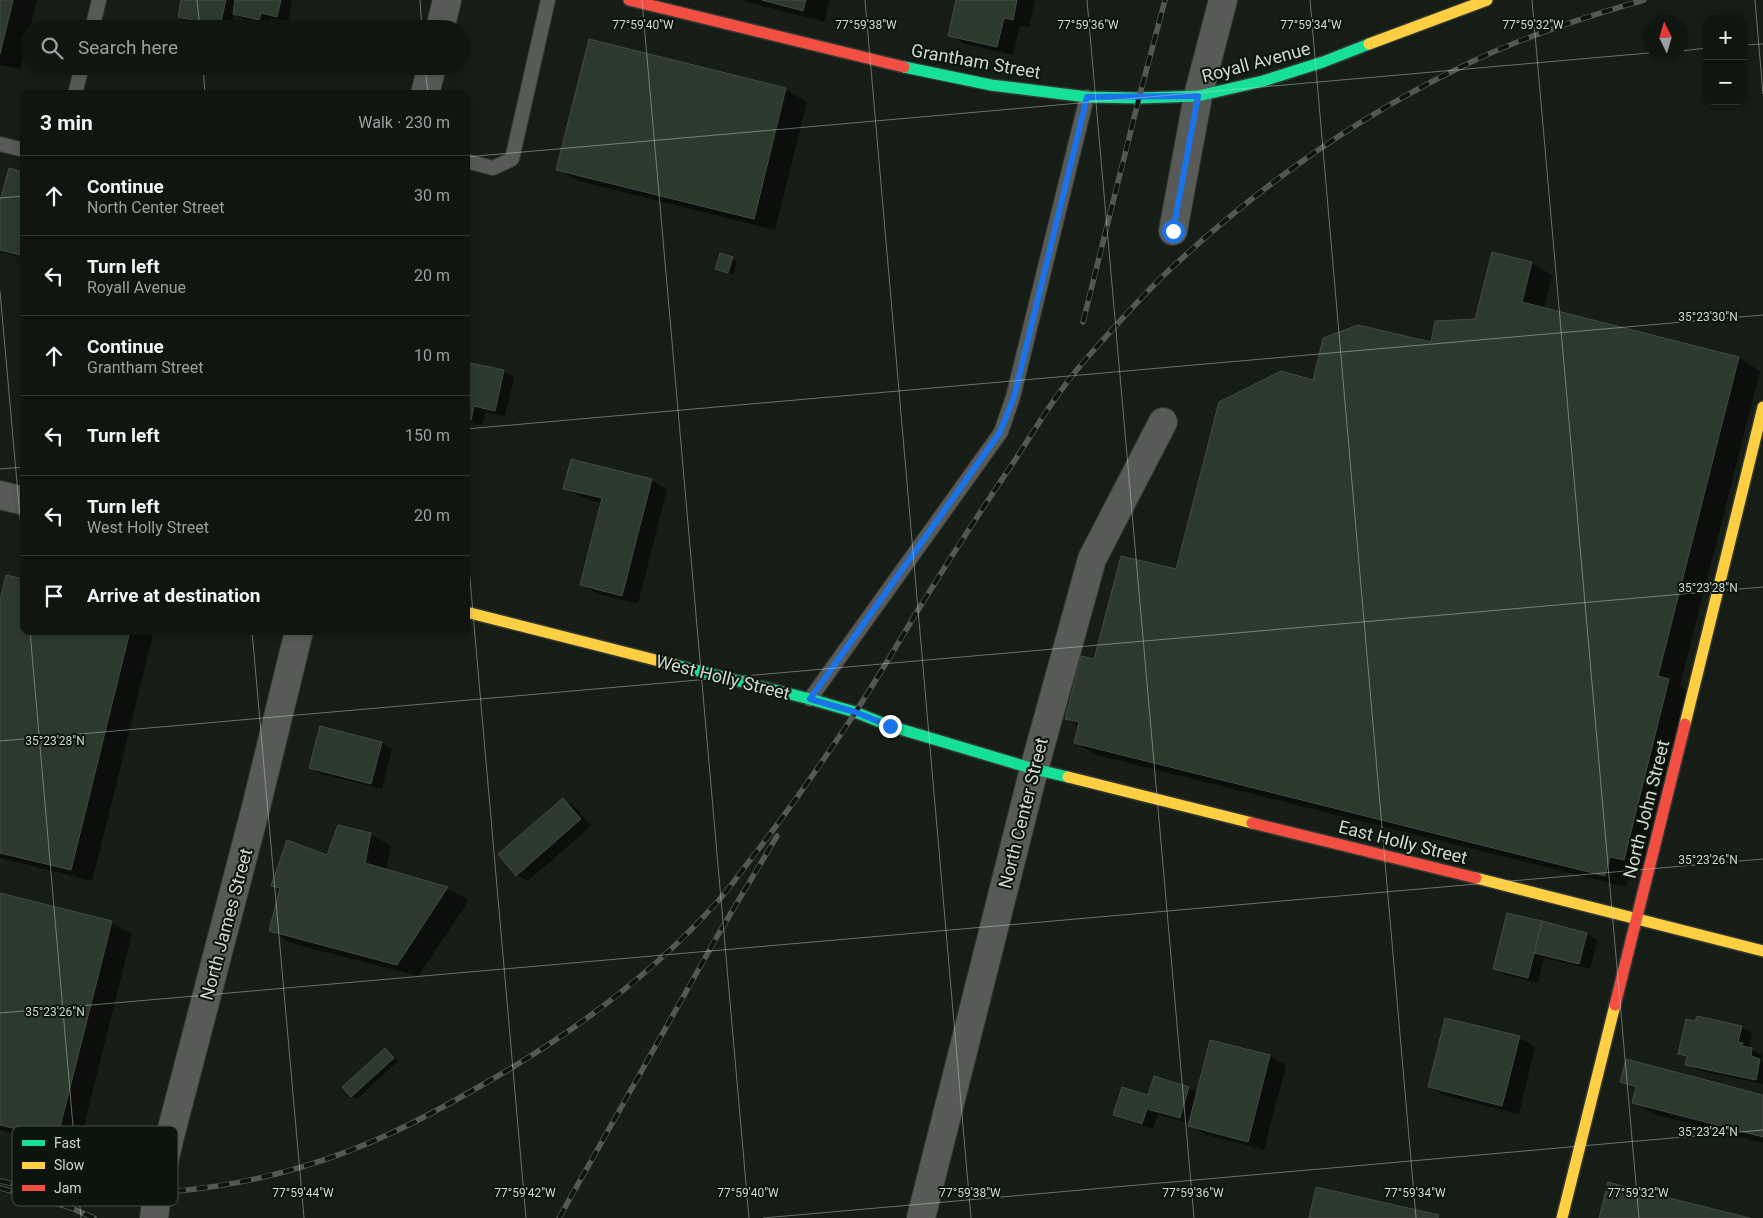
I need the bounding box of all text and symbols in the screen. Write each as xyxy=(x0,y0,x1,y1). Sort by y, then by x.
north arrow xyxy=(1643,15,1688,60)
map controls xyxy=(1703,15,1748,105)
button: + xyxy=(1703,15,1748,60)
text: 77°59'40"W xyxy=(612,18,674,32)
text: 77°59'38"W xyxy=(835,18,897,32)
text: 77°59'36"W xyxy=(1057,18,1119,32)
text: 77°59'34"W xyxy=(1280,18,1342,32)
text: 77°59'32"W xyxy=(1502,18,1564,32)
search box xyxy=(20,20,470,75)
icon: search xyxy=(38,34,66,62)
text: Search here xyxy=(78,36,178,59)
street label: Royall Avenue xyxy=(1199,37,1313,87)
street label: Grantham Street xyxy=(910,39,1042,83)
button: − xyxy=(1703,60,1748,105)
text: 3 min xyxy=(40,111,93,135)
text: Walk · 230 m xyxy=(358,113,450,132)
text: Continue xyxy=(87,175,164,198)
icon: ahead xyxy=(40,182,68,210)
text: 30 m xyxy=(414,186,450,205)
text: North Center Street xyxy=(87,198,224,217)
route start xyxy=(1162,220,1185,243)
text: Turn left xyxy=(87,255,160,278)
icon: left xyxy=(40,262,68,290)
text: 20 m xyxy=(414,266,450,285)
text: Royall Avenue xyxy=(87,278,186,297)
text: 35°23'30"N xyxy=(1678,310,1738,324)
text: Continue xyxy=(87,335,164,358)
icon: ahead xyxy=(40,342,68,370)
text: 10 m xyxy=(414,346,450,365)
text: Grantham Street xyxy=(87,358,204,377)
icon: left xyxy=(40,422,68,450)
text: Turn left xyxy=(87,424,160,447)
text: 150 m xyxy=(405,426,450,445)
text: Turn left xyxy=(87,495,160,518)
icon: left xyxy=(40,502,68,530)
text: 20 m xyxy=(414,506,450,525)
text: West Holly Street xyxy=(87,518,209,537)
text: 35°23'28"N xyxy=(1678,581,1738,595)
icon: arrive xyxy=(40,582,68,610)
text: Arrive at destination xyxy=(87,584,260,607)
street label: West Holly Street xyxy=(654,650,792,704)
route end xyxy=(879,715,902,738)
text: 35°23'28"N xyxy=(25,734,85,748)
street label: North Center Street xyxy=(994,735,1052,891)
street label: North John Street xyxy=(1619,738,1673,880)
street label: East Holly Street xyxy=(1336,816,1470,868)
street label: North James Street xyxy=(196,846,256,1002)
text: 35°23'26"N xyxy=(1678,853,1738,867)
text: 35°23'26"N xyxy=(25,1005,85,1019)
text: 35°23'24"N xyxy=(1678,1125,1738,1139)
legend xyxy=(12,1126,178,1206)
text: Fast xyxy=(54,1135,81,1151)
text: Slow xyxy=(54,1157,85,1173)
text: Jam xyxy=(54,1180,82,1196)
text: 77°59'44"W xyxy=(272,1186,334,1200)
text: 77°59'42"W xyxy=(494,1186,556,1200)
text: 77°59'40"W xyxy=(717,1186,779,1200)
text: 77°59'38"W xyxy=(939,1186,1001,1200)
text: 77°59'36"W xyxy=(1162,1186,1224,1200)
text: 77°59'34"W xyxy=(1384,1186,1446,1200)
text: 77°59'32"W xyxy=(1607,1186,1669,1200)

